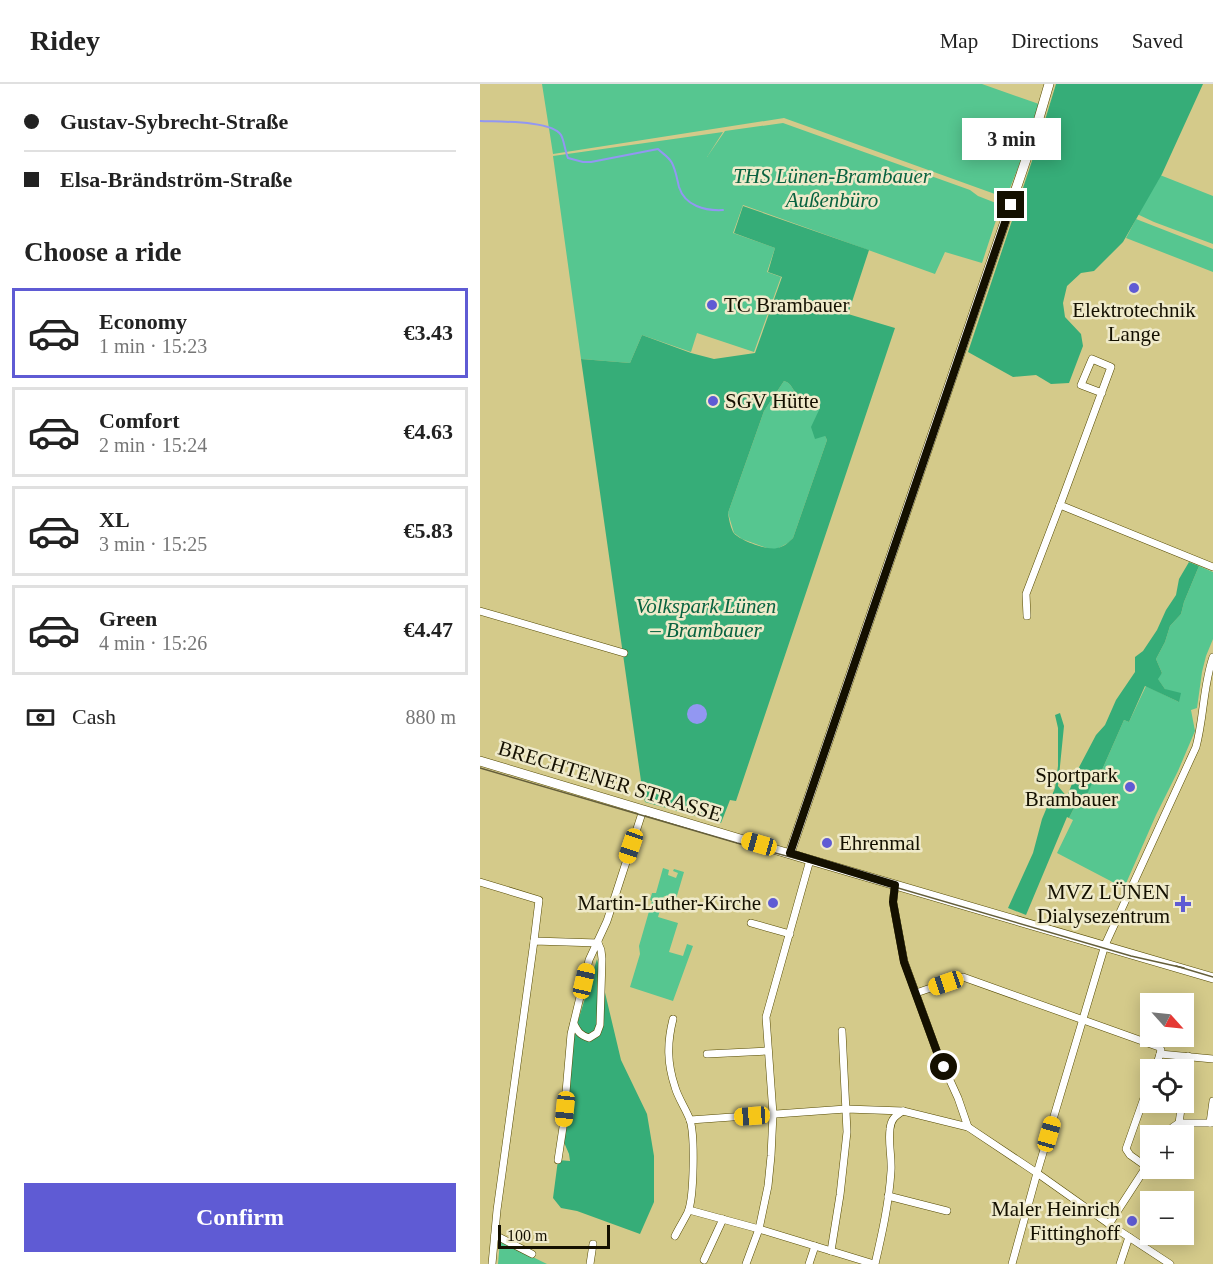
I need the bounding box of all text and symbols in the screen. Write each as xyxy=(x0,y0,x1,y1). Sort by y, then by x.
text: Ridey xyxy=(30,25,100,56)
text: Map xyxy=(940,29,978,53)
text: Directions xyxy=(1011,29,1099,53)
text: Saved xyxy=(1132,29,1183,53)
text: Gustav-Sybrecht-Straße xyxy=(60,109,288,134)
callout: 3 min xyxy=(962,118,1060,160)
text: 3 min xyxy=(987,128,1036,150)
park label: THS Lünen-Brambauer Außenbüro xyxy=(733,164,932,212)
text: Elsa-Brändström-Straße xyxy=(60,167,292,192)
route end xyxy=(997,191,1024,218)
text: Choose a ride xyxy=(24,237,182,267)
marker: Elektrotechnik Lange xyxy=(1127,281,1141,295)
place label: TC Brambauer xyxy=(724,293,849,317)
marker: TC Brambauer xyxy=(705,298,719,312)
place label: Elektrotechnik Lange xyxy=(1072,298,1196,346)
icon: car xyxy=(27,306,81,360)
text: Economy xyxy=(99,309,187,334)
text: €3.43 xyxy=(404,320,453,345)
text: 1 min · 15:23 xyxy=(99,335,207,357)
place label: SGV Hütte xyxy=(725,389,819,413)
marker: SGV Hütte xyxy=(706,394,720,408)
icon: car xyxy=(27,405,81,459)
text: Comfort xyxy=(99,408,180,433)
text: €4.63 xyxy=(404,419,453,444)
text: 2 min · 15:24 xyxy=(99,434,207,456)
icon: car xyxy=(27,504,81,558)
text: XL xyxy=(99,507,130,532)
text: €5.83 xyxy=(404,518,453,543)
text: 3 min · 15:25 xyxy=(99,533,207,555)
park label: Volkspark Lünen – Brambauer xyxy=(636,594,776,642)
icon: car xyxy=(27,603,81,657)
text: Green xyxy=(99,606,157,631)
text: €4.47 xyxy=(404,617,453,642)
text: 4 min · 15:26 xyxy=(99,632,207,654)
icon: cash xyxy=(24,701,57,734)
text: Cash xyxy=(72,704,116,729)
text: 880 m xyxy=(405,706,456,728)
street label: BRECHTENER STRASSE xyxy=(495,735,725,827)
place label: Sportpark Brambauer xyxy=(1025,763,1118,811)
marker: Sportpark Brambauer xyxy=(1123,780,1137,794)
car xyxy=(617,826,645,866)
car xyxy=(739,830,779,858)
place label: Ehrenmal xyxy=(839,831,921,855)
marker: Ehrenmal xyxy=(820,836,834,850)
place label: MVZ LÜNEN Dialysezentrum xyxy=(1037,880,1170,928)
place label: Martin-Luther-Kirche xyxy=(577,891,761,915)
marker: MVZ LÜNEN Dialysezentrum xyxy=(1174,895,1192,913)
marker: Martin-Luther-Kirche xyxy=(766,896,780,910)
car xyxy=(571,961,597,1001)
car xyxy=(926,969,966,997)
north arrow xyxy=(1140,993,1194,1047)
map controls xyxy=(1140,993,1194,1245)
route start xyxy=(930,1053,957,1080)
button: locate xyxy=(1140,1059,1194,1113)
car xyxy=(554,1090,576,1128)
car xyxy=(733,1106,771,1126)
car xyxy=(1035,1114,1063,1154)
button: + xyxy=(1140,1125,1194,1179)
button: Confirm xyxy=(24,1183,456,1252)
button: − xyxy=(1140,1191,1194,1245)
place label: Maler Heinrich Fittinghoff xyxy=(991,1197,1120,1245)
marker: Maler Heinrich Fittinghoff xyxy=(1125,1214,1139,1228)
scale bar xyxy=(498,1222,610,1250)
text: 100 m xyxy=(507,1227,547,1244)

